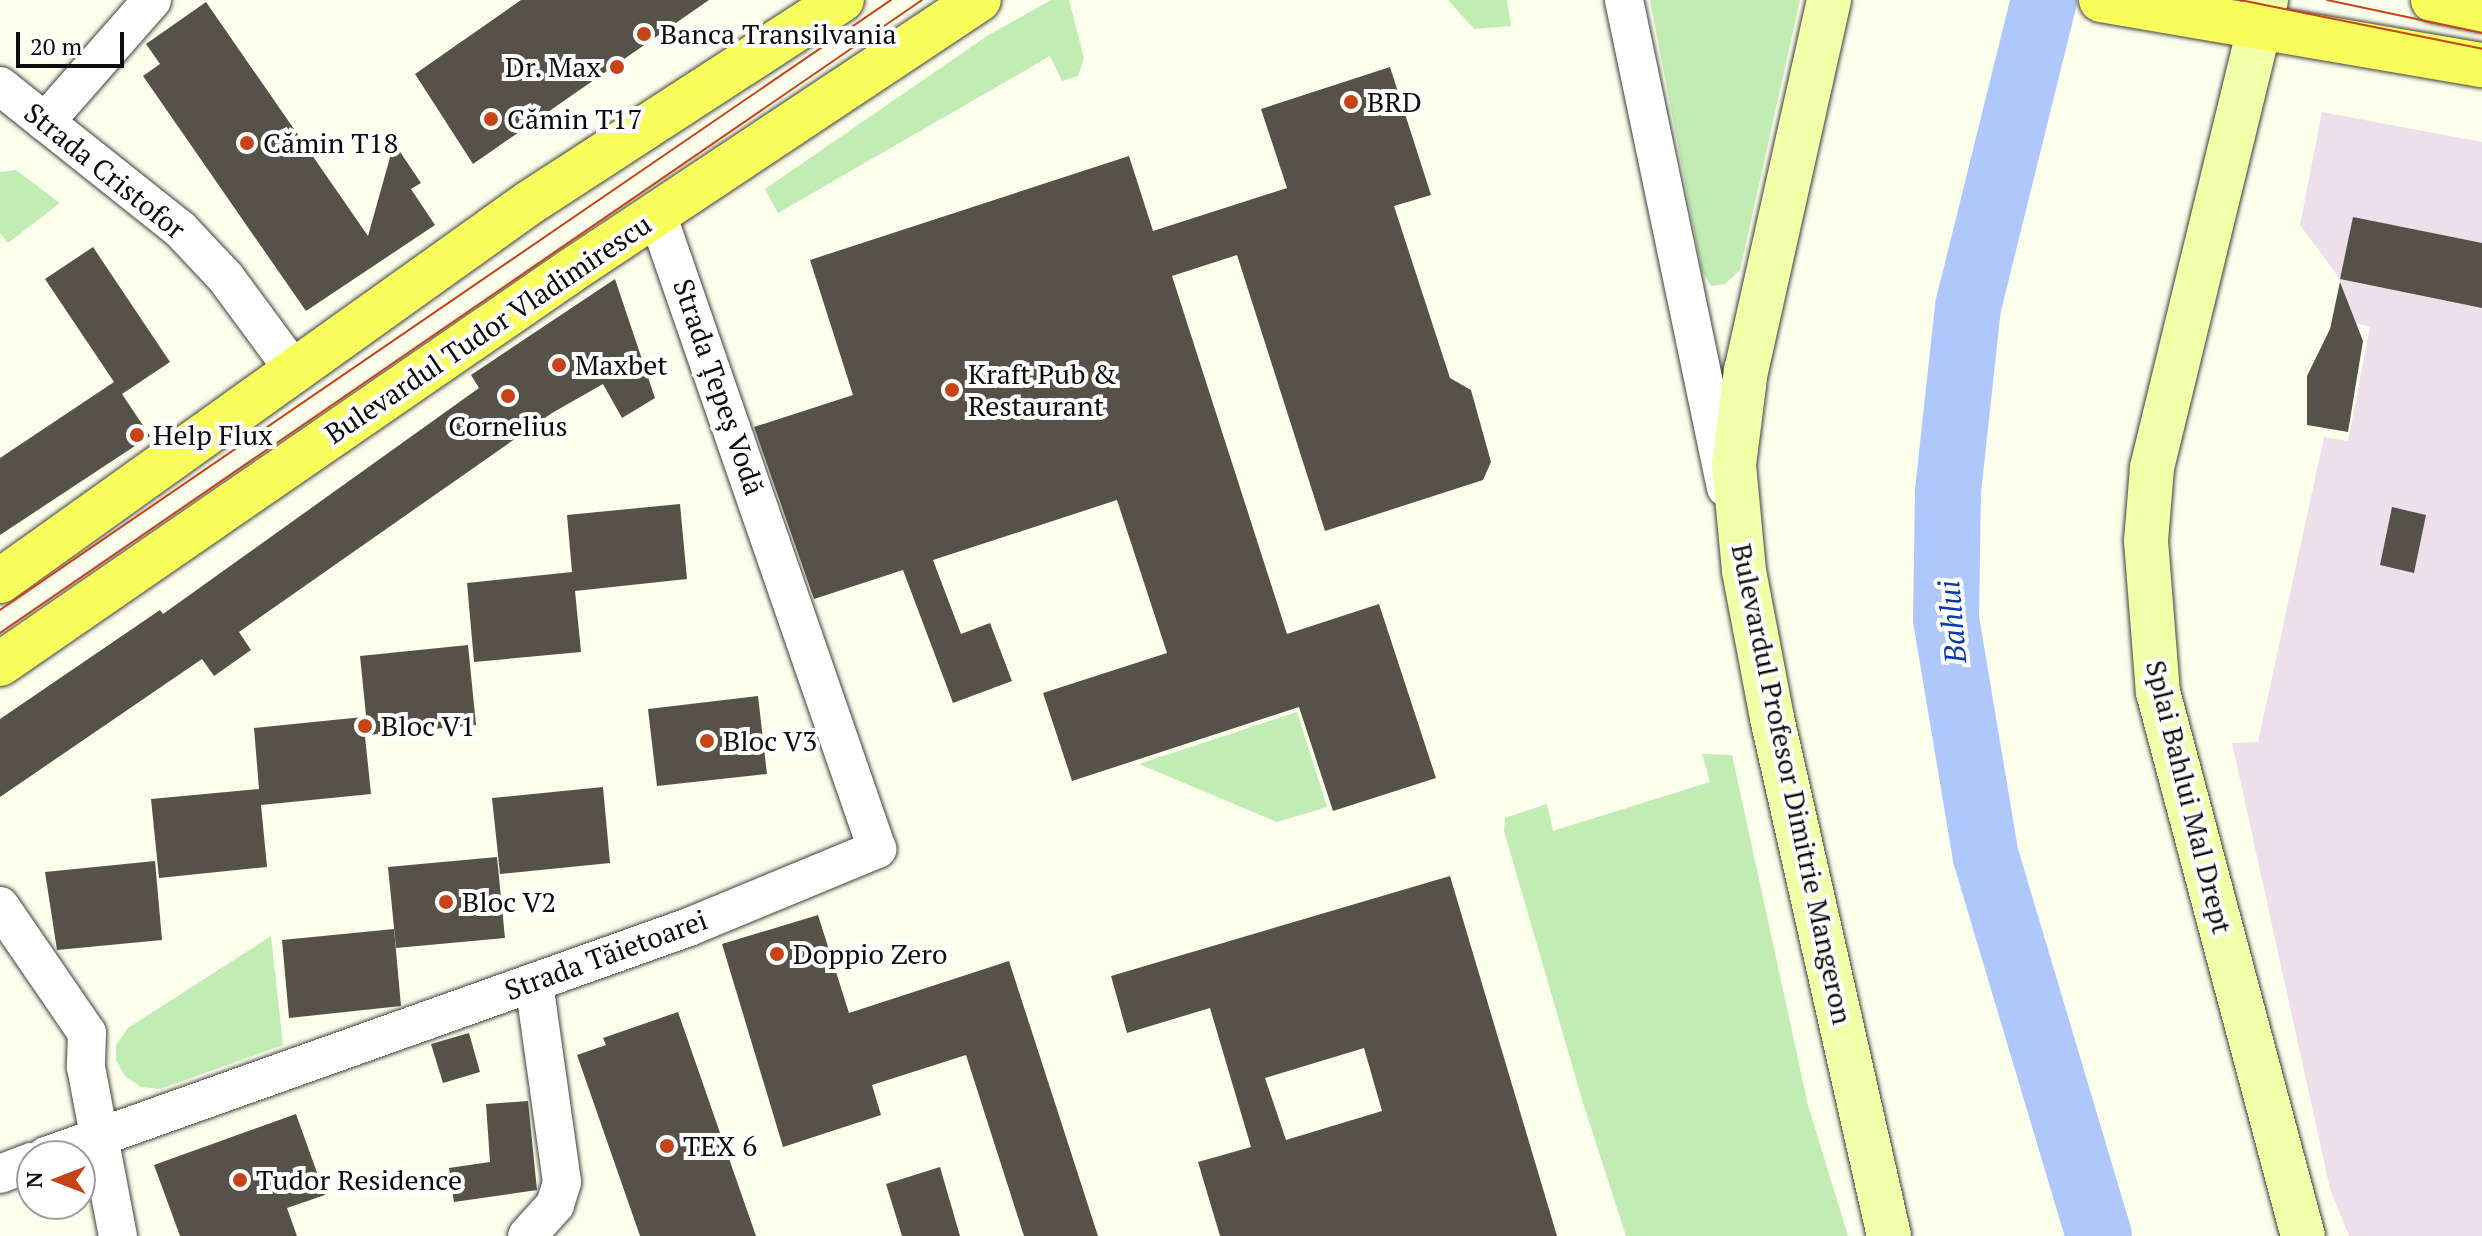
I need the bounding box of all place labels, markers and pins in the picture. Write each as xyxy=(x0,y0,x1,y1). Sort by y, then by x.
place label: Banca Transilvania xyxy=(660,17,897,51)
marker: Banca Transilvania xyxy=(635,25,653,43)
place label: Dr. Max xyxy=(504,50,601,84)
marker: Dr. Max xyxy=(608,58,626,76)
place label: BRD xyxy=(1367,85,1422,119)
marker: BRD xyxy=(1342,93,1360,111)
place label: Cămin T17 xyxy=(507,102,642,136)
marker: Cămin T17 xyxy=(482,110,500,128)
place label: Cămin T18 xyxy=(263,126,398,160)
marker: Cămin T18 xyxy=(238,134,256,152)
place label: Maxbet xyxy=(575,348,668,382)
marker: Maxbet xyxy=(550,356,568,374)
place label: Kraft Pub & Restaurant xyxy=(968,357,1117,423)
marker: Kraft Pub & Restaurant xyxy=(943,381,961,399)
marker: Cornelius xyxy=(499,387,517,405)
place label: Cornelius xyxy=(448,409,568,443)
place label: Help Flux xyxy=(153,418,273,452)
marker: Help Flux xyxy=(128,426,146,444)
place label: Bloc V1 xyxy=(381,709,476,743)
marker: Bloc V1 xyxy=(356,717,374,735)
place label: Bloc V3 xyxy=(723,724,818,758)
marker: Bloc V3 xyxy=(698,732,716,750)
place label: Bloc V2 xyxy=(462,885,557,919)
marker: Bloc V2 xyxy=(437,893,455,911)
place label: Doppio Zero xyxy=(793,937,947,971)
marker: Doppio Zero xyxy=(768,945,786,963)
place label: TEX 6 xyxy=(683,1129,757,1163)
marker: TEX 6 xyxy=(658,1137,676,1155)
place label: Tudor Residence xyxy=(256,1163,462,1197)
marker: Tudor Residence xyxy=(231,1171,249,1189)

